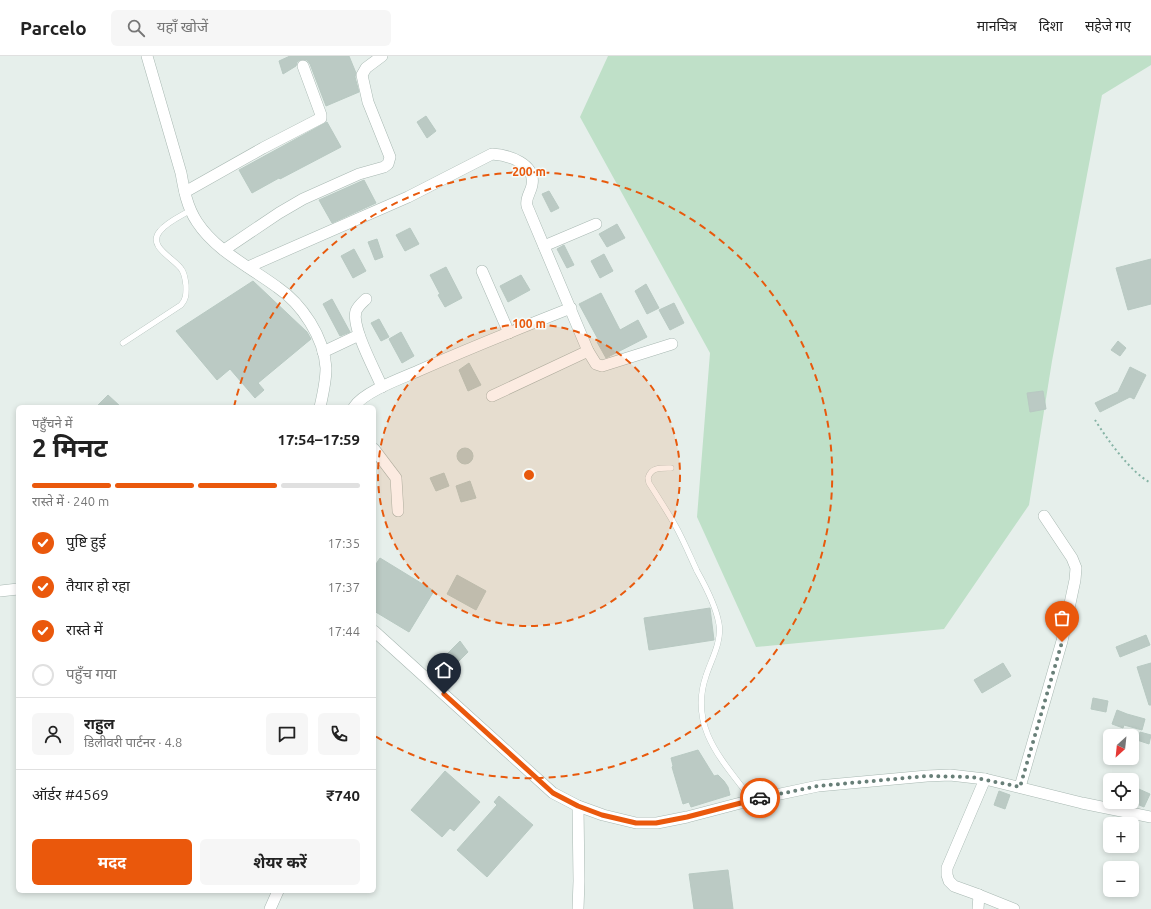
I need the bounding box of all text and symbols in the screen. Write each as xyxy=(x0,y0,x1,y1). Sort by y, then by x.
search box xyxy=(111,10,391,46)
text: Parcelo xyxy=(20,17,87,39)
icon: search xyxy=(125,17,147,39)
text: यहाँ खोजें xyxy=(157,18,208,35)
text: मानचित्र xyxy=(977,18,1017,34)
text: दिशा xyxy=(1039,18,1063,34)
text: सहेजे गए xyxy=(1085,18,1131,34)
text: 200 m xyxy=(512,165,546,178)
text: 100 m xyxy=(512,317,546,330)
text: पहुँचने में xyxy=(32,416,73,430)
text: 17:54–17:59 xyxy=(277,431,360,448)
text: 2 मिनट xyxy=(32,433,107,462)
centre of rings xyxy=(522,468,536,482)
text: रास्ते में · 240 m xyxy=(32,494,109,508)
icon: check xyxy=(32,532,54,554)
text: पुष्टि हुई xyxy=(66,533,106,550)
text: 17:35 xyxy=(327,536,360,550)
icon: check xyxy=(32,576,54,598)
text: तैयार हो रहा xyxy=(66,577,130,594)
text: 17:37 xyxy=(327,580,360,594)
pin xyxy=(1045,601,1079,642)
icon: bag xyxy=(1051,607,1073,629)
icon: check xyxy=(32,620,54,642)
text: रास्ते में xyxy=(66,621,103,638)
text: 17:44 xyxy=(327,624,360,638)
pin xyxy=(427,653,461,694)
icon: home xyxy=(433,659,455,681)
text: पहुँच गया xyxy=(66,665,116,682)
button: person xyxy=(32,713,74,755)
button: chat xyxy=(266,713,308,755)
button: phone xyxy=(318,713,360,755)
text: राहुल xyxy=(84,715,115,732)
north arrow xyxy=(1103,729,1139,765)
map controls xyxy=(1103,729,1139,897)
text: डिलीवरी पार्टनर · 4.8 xyxy=(84,735,182,749)
button: locate xyxy=(1103,773,1139,809)
courier xyxy=(740,778,780,818)
text: ऑर्डर #4569 xyxy=(32,786,109,803)
text: ₹740 xyxy=(326,787,360,804)
icon: car xyxy=(749,787,771,809)
button: + xyxy=(1103,817,1139,853)
button: मदद xyxy=(32,839,192,885)
button: शेयर करें xyxy=(200,839,360,885)
button: − xyxy=(1103,861,1139,897)

